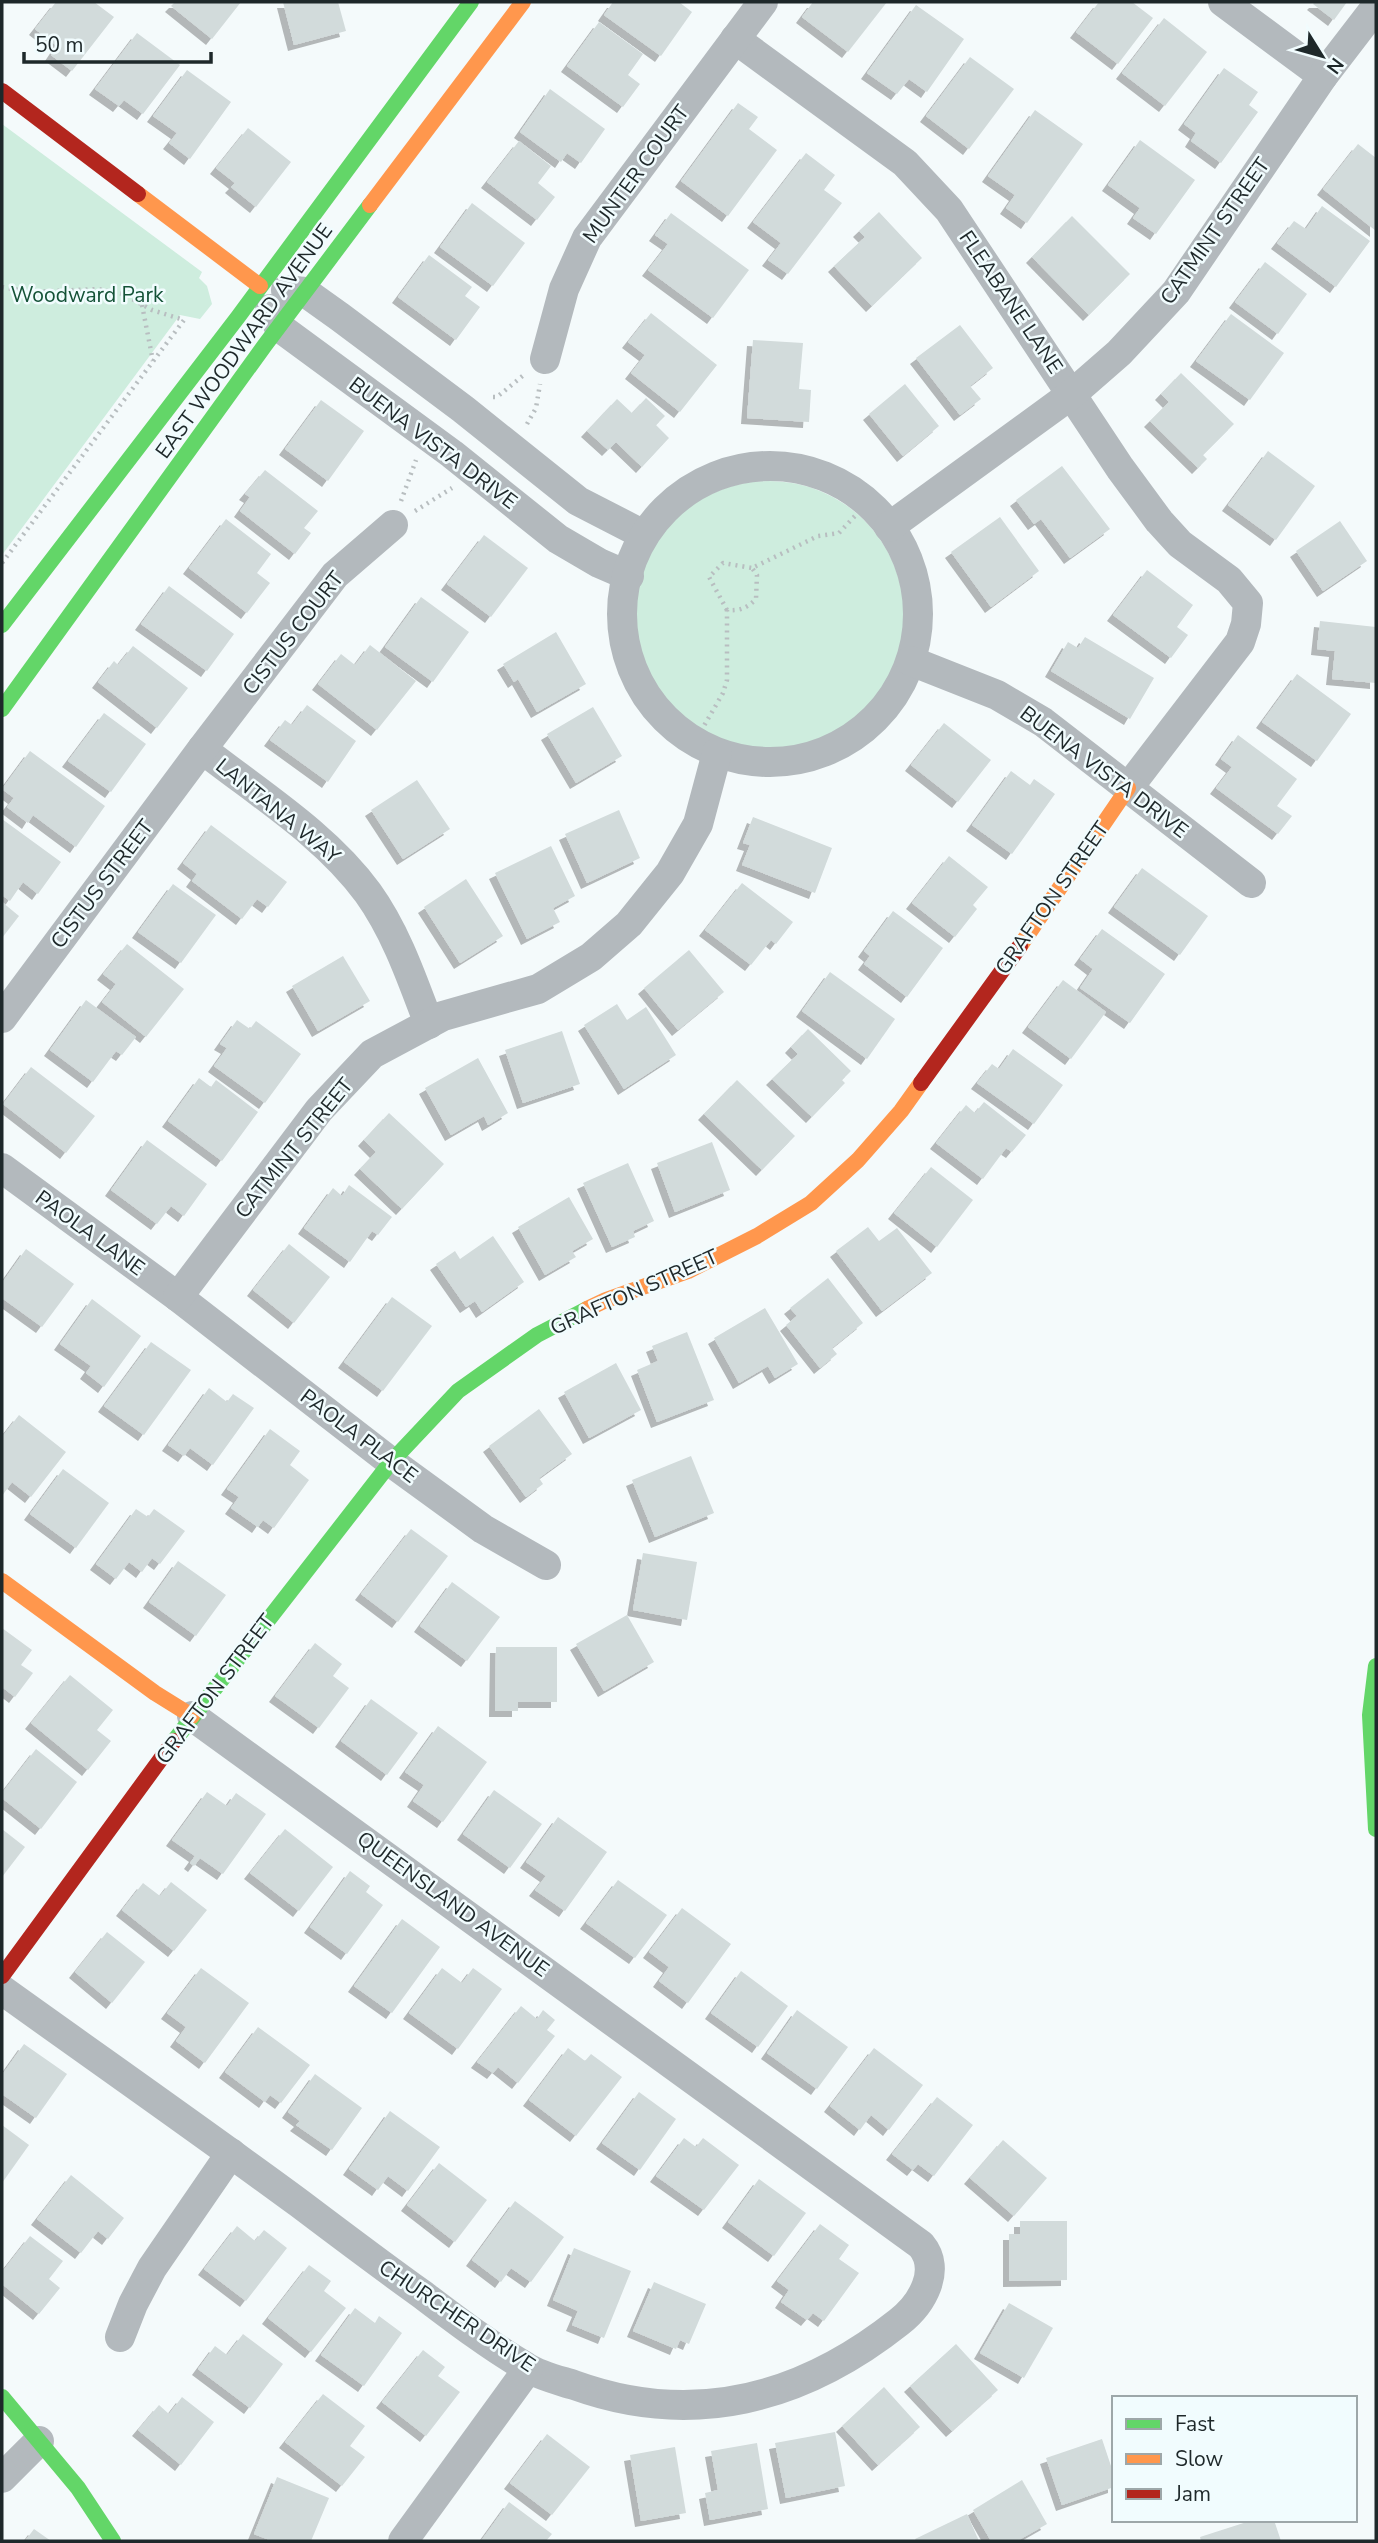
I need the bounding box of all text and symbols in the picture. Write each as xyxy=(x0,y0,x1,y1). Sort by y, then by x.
scale bar xyxy=(24,21,212,65)
north arrow xyxy=(1287,21,1357,91)
text: 50 m xyxy=(35,31,84,59)
text: N xyxy=(1320,52,1349,79)
street label: MUNTER COURT xyxy=(576,99,696,249)
street label: CATMINT STREET xyxy=(1154,152,1276,310)
street label: EAST WOODWARD AVENUE xyxy=(149,218,339,464)
street label: FLEABANE LANE xyxy=(953,225,1069,379)
park label: Woodward Park xyxy=(10,281,164,309)
street label: BUENA VISTA DRIVE xyxy=(343,370,523,516)
street label: CISTUS COURT xyxy=(236,565,350,701)
street label: BUENA VISTA DRIVE xyxy=(1014,699,1194,845)
street label: LANTANA WAY xyxy=(210,752,347,870)
street label: CISTUS STREET xyxy=(44,814,160,954)
street label: GRAFTON STREET xyxy=(989,816,1116,980)
street label: CATMINT STREET xyxy=(229,1072,360,1224)
street label: PAOLA LANE xyxy=(30,1184,150,1282)
street label: GRAFTON STREET xyxy=(546,1242,723,1342)
street label: PAOLA PLACE xyxy=(295,1383,423,1489)
street label: GRAFTON STREET xyxy=(149,1608,281,1770)
street label: QUEENSLAND AVENUE xyxy=(351,1825,555,1983)
street label: CHURCHER DRIVE xyxy=(373,2253,541,2379)
legend xyxy=(1112,2396,1357,2522)
text: Fast xyxy=(1175,2410,1215,2438)
text: Slow xyxy=(1175,2445,1224,2473)
text: Jam xyxy=(1174,2480,1211,2508)

